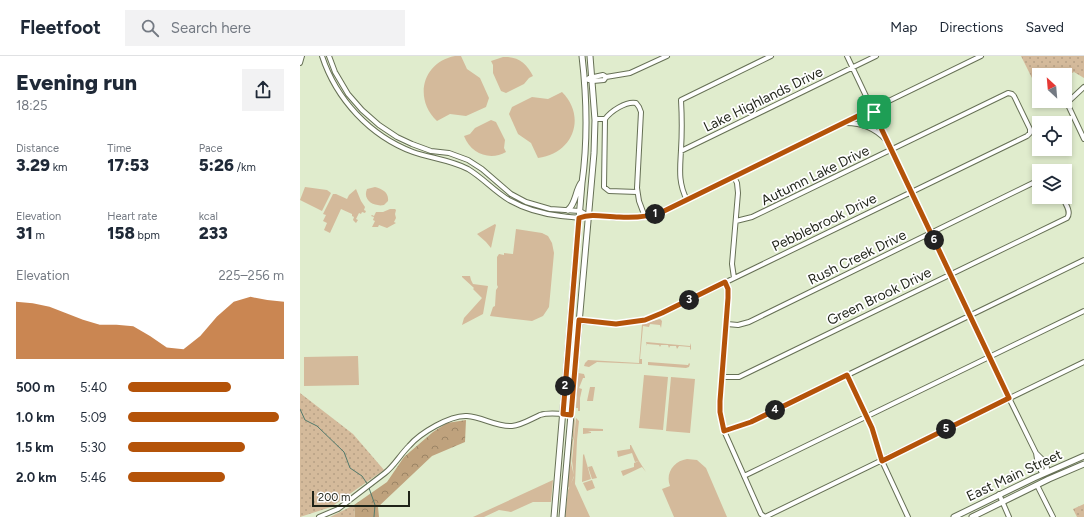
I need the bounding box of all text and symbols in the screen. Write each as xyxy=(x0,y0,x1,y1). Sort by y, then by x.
search box xyxy=(125,10,405,46)
text: Fleetfoot xyxy=(20,16,101,39)
icon: search xyxy=(139,17,161,39)
text: Search here xyxy=(171,19,251,37)
text: Map xyxy=(890,19,918,36)
text: Directions xyxy=(940,19,1003,36)
text: Saved xyxy=(1025,19,1064,36)
street label: Lake Highlands Drive xyxy=(701,63,826,136)
north arrow xyxy=(1032,68,1072,108)
map controls xyxy=(1032,68,1072,204)
text: Evening run xyxy=(16,69,137,96)
button: share xyxy=(242,69,284,111)
pin xyxy=(857,95,891,129)
text: 18:25 xyxy=(16,98,47,113)
icon: arrive xyxy=(863,101,885,123)
button: locate xyxy=(1032,116,1072,156)
text: Distance xyxy=(16,142,59,155)
text: Time xyxy=(107,142,131,155)
text: Pace xyxy=(199,142,222,155)
street label: Autumn Lake Drive xyxy=(758,142,872,209)
text: 3.29 xyxy=(16,155,50,175)
text: 17:53 xyxy=(107,155,149,175)
text: 5:26 xyxy=(199,155,234,175)
text: km xyxy=(50,161,67,174)
text: /km xyxy=(234,161,256,174)
button: layers xyxy=(1032,164,1072,204)
street label: Pebblebrook Drive xyxy=(769,190,880,255)
pin: 1 xyxy=(645,204,665,224)
text: 1 xyxy=(653,207,657,220)
text: Elevation xyxy=(16,210,61,223)
text: Heart rate xyxy=(107,210,157,223)
text: kcal xyxy=(199,210,218,223)
text: 31 xyxy=(16,223,33,243)
text: 158 xyxy=(107,223,135,243)
text: 233 xyxy=(199,223,228,243)
street label: Rush Creek Drive xyxy=(805,226,909,289)
text: m xyxy=(33,229,45,242)
text: bpm xyxy=(135,229,160,242)
pin: 6 xyxy=(924,230,944,250)
text: 6 xyxy=(931,233,937,246)
street label: Green Brook Drive xyxy=(824,264,935,329)
text: Elevation xyxy=(16,268,69,283)
text: 225–256 m xyxy=(218,268,284,283)
pin: 3 xyxy=(679,290,699,310)
text: 3 xyxy=(686,293,692,306)
pin: 2 xyxy=(555,376,575,396)
text: 2 xyxy=(562,379,568,392)
text: 500 m xyxy=(16,380,55,395)
text: 5:40 xyxy=(80,380,107,395)
pin: 4 xyxy=(765,400,785,420)
text: 4 xyxy=(772,403,778,416)
text: 1.0 km xyxy=(16,410,55,425)
text: 5:09 xyxy=(80,410,106,425)
pin: 5 xyxy=(936,419,956,439)
text: 5 xyxy=(943,422,949,435)
text: 1.5 km xyxy=(16,440,54,455)
text: 5:30 xyxy=(80,440,106,455)
street label: East Main Street xyxy=(964,446,1065,505)
text: 2.0 km xyxy=(16,470,57,485)
text: 5:46 xyxy=(80,470,106,485)
scale bar xyxy=(312,489,410,508)
text: 200 m xyxy=(318,491,350,504)

